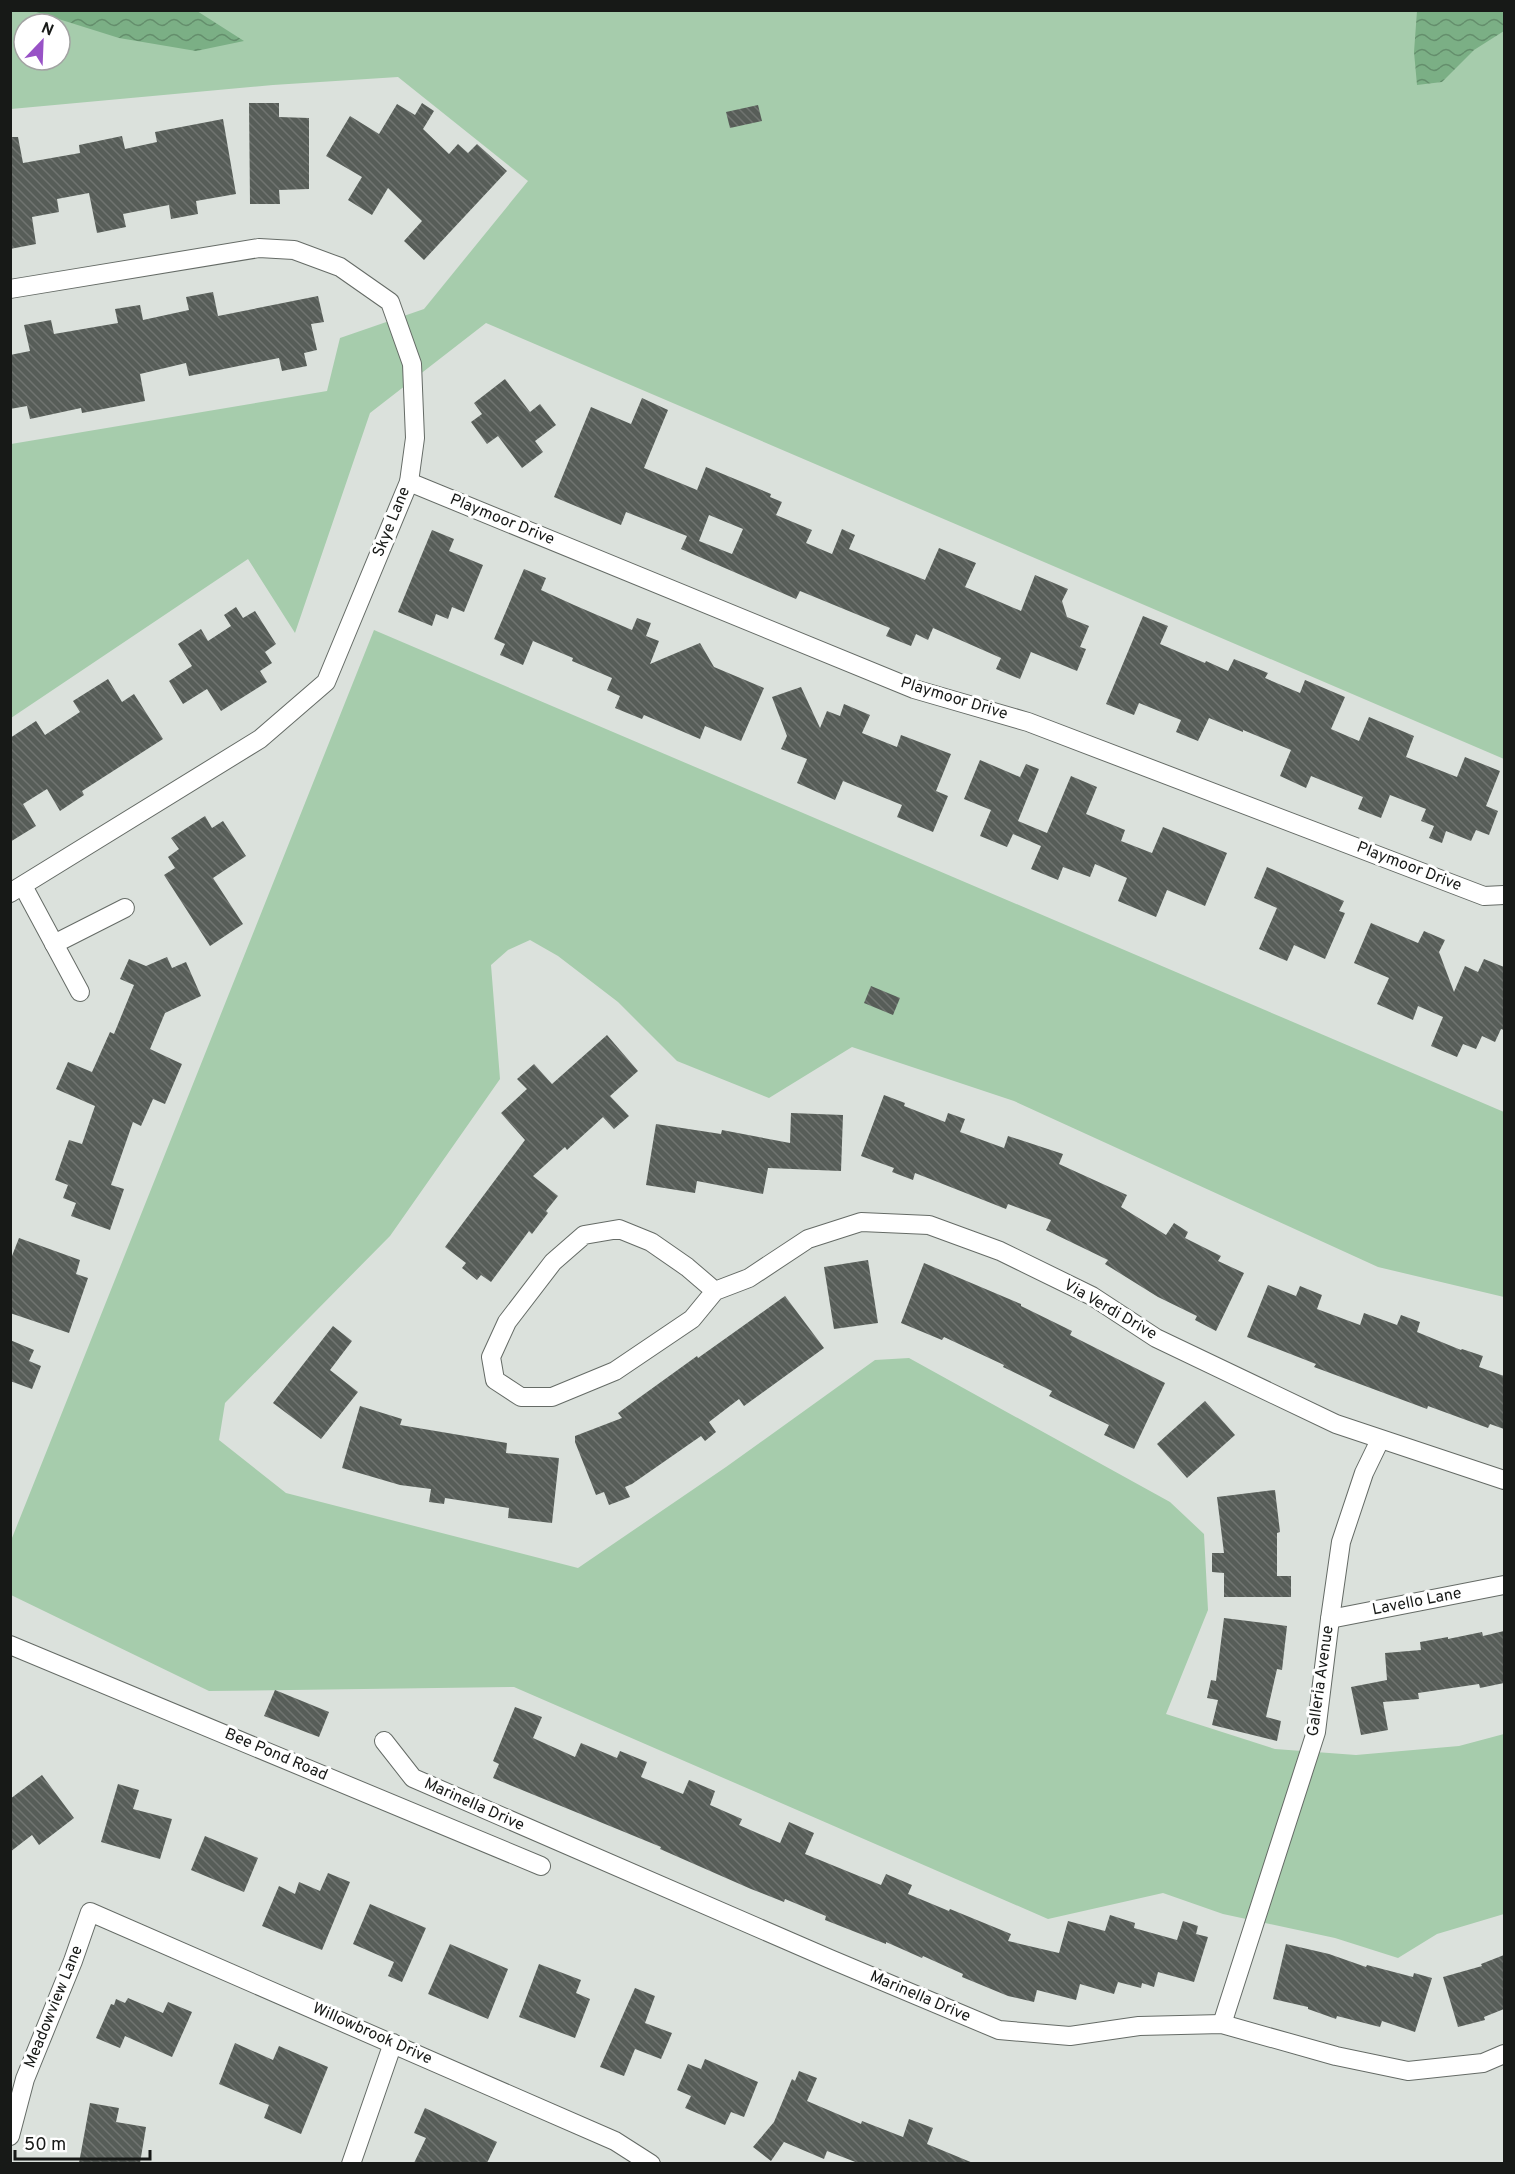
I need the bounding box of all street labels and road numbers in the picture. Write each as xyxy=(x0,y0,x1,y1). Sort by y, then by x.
street label: Skye Lane xyxy=(369,484,415,560)
street label: Playmoor Drive xyxy=(447,490,557,550)
street label: Playmoor Drive xyxy=(898,673,1010,725)
street label: Playmoor Drive xyxy=(1354,838,1464,896)
street label: Via Verdi Drive xyxy=(1060,1275,1160,1345)
street label: Lavello Lane xyxy=(1371,1584,1463,1620)
street label: Galleria Avenue xyxy=(1303,1624,1339,1738)
street label: Bee Pond Road xyxy=(222,1724,330,1786)
street label: Marinella Drive xyxy=(421,1774,527,1836)
street label: Meadowview Lane xyxy=(20,1943,88,2071)
street label: Marinella Drive xyxy=(867,1967,973,2027)
street label: Willowbrook Drive xyxy=(309,1999,435,2069)

